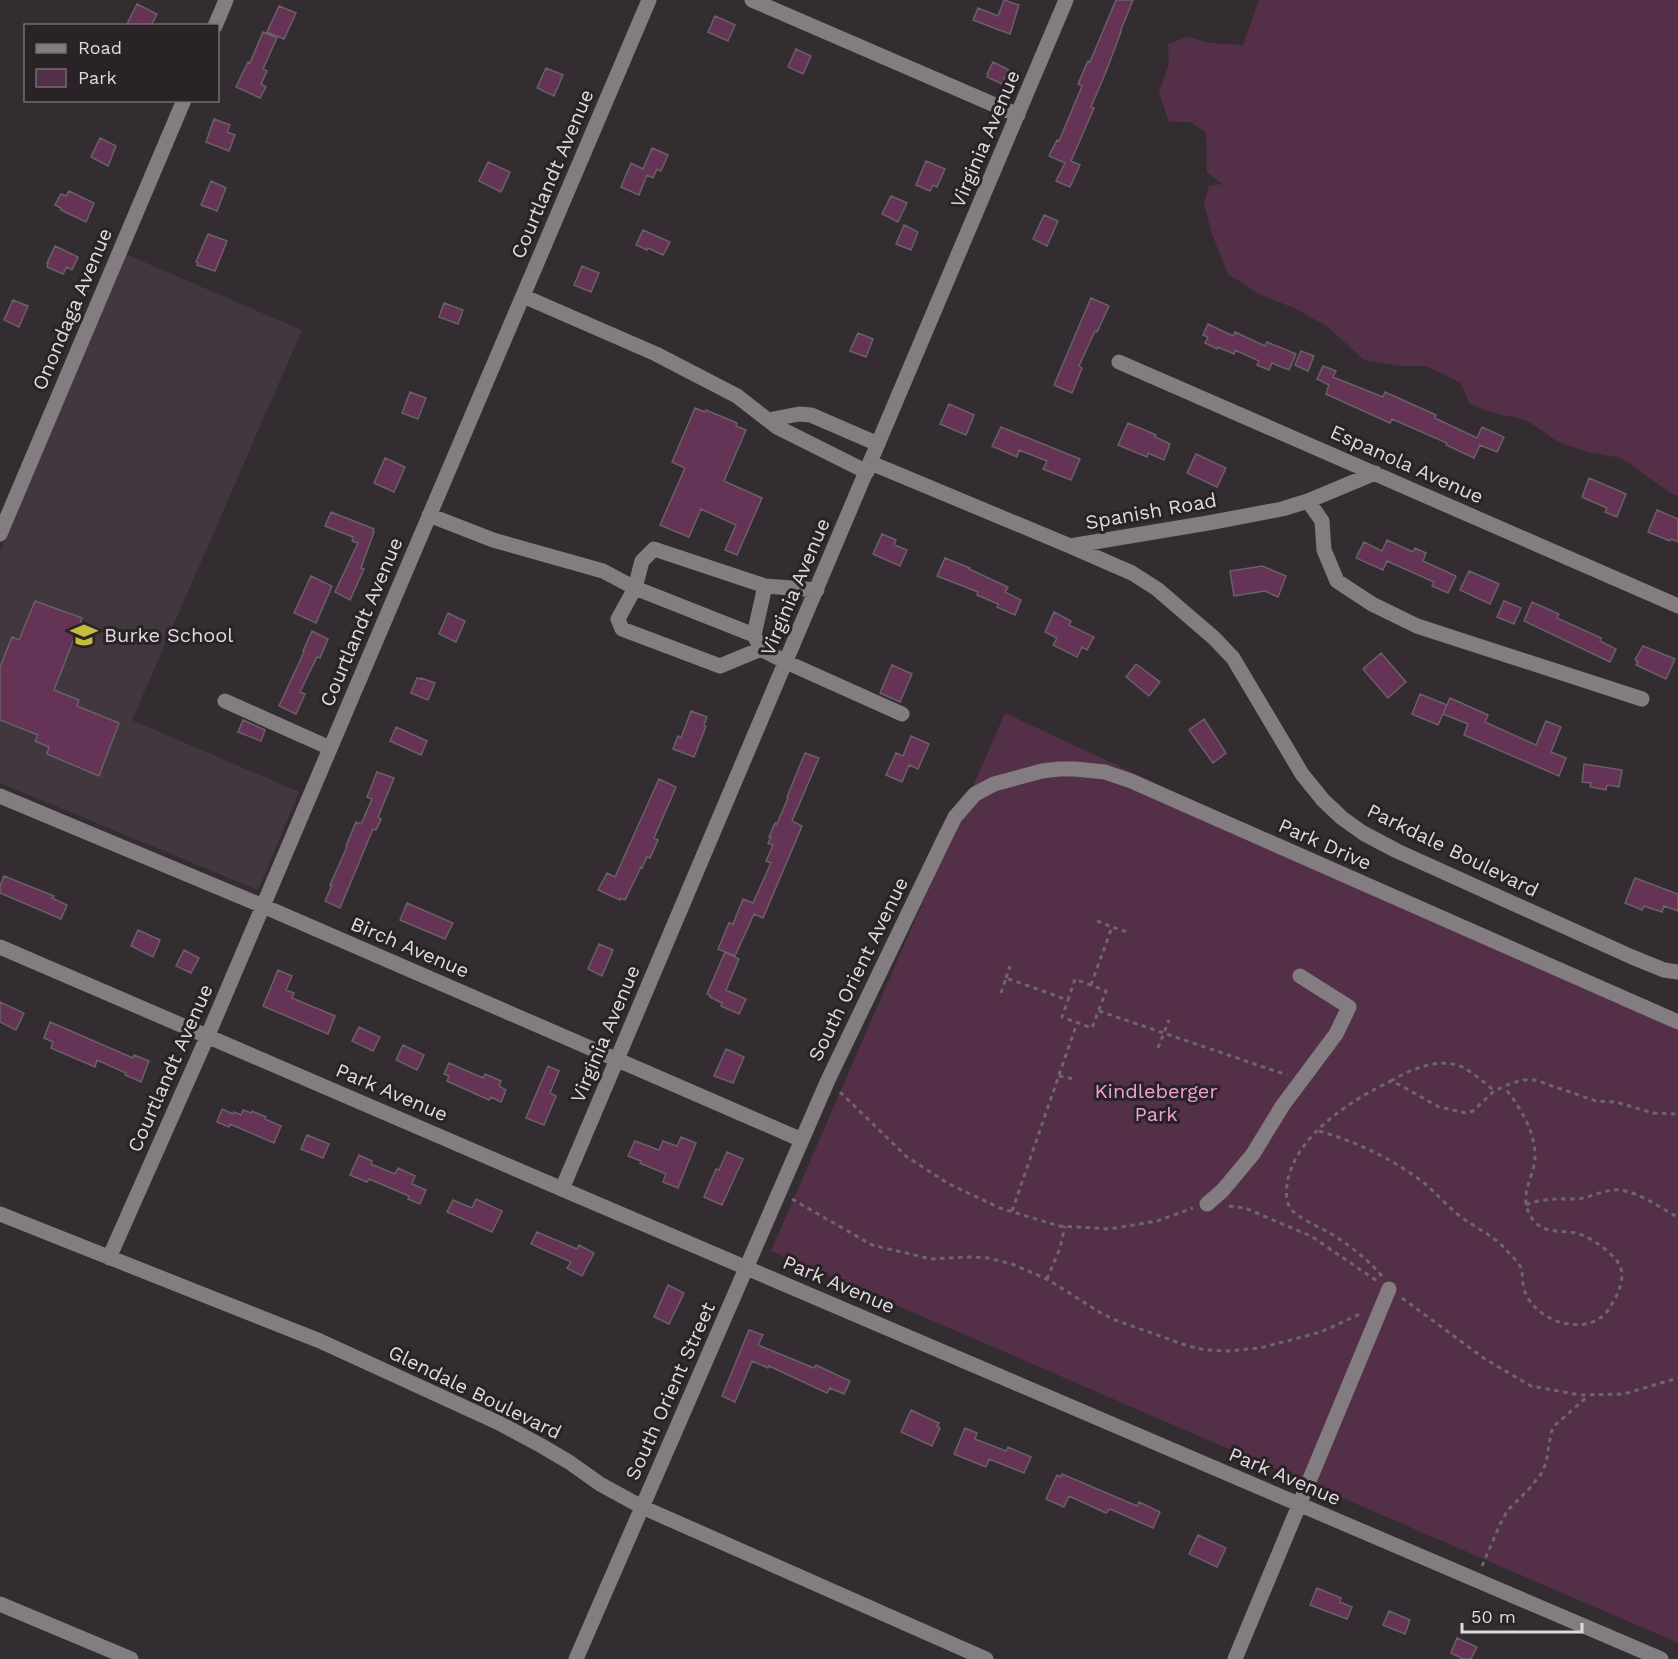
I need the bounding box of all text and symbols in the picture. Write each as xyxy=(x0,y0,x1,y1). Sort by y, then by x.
legend xyxy=(24,24,219,102)
text: Road xyxy=(78,37,122,58)
text: Park xyxy=(78,67,117,88)
street label: Virginia Avenue xyxy=(945,67,1025,211)
street label: Courtlandt Avenue xyxy=(505,86,599,262)
street label: Onondaga Avenue xyxy=(27,224,117,394)
street label: Espanola Avenue xyxy=(1327,419,1487,509)
street label: Spanish Road xyxy=(1084,488,1218,534)
street label: Virginia Avenue xyxy=(755,515,835,659)
street label: Courtlandt Avenue xyxy=(314,534,408,710)
school or university icon: Burke School xyxy=(69,620,99,650)
place label: Burke School xyxy=(104,623,233,647)
street label: Parkdale Boulevard xyxy=(1363,798,1543,902)
street label: Park Drive xyxy=(1275,813,1375,875)
street label: South Orient Avenue xyxy=(803,873,913,1065)
street label: Birch Avenue xyxy=(347,911,473,983)
street label: Virginia Avenue xyxy=(565,962,645,1106)
street label: Courtlandt Avenue xyxy=(122,980,218,1156)
street label: Park Avenue xyxy=(332,1058,452,1126)
park label: Kindleberger Park xyxy=(1094,1079,1218,1126)
street label: Park Avenue xyxy=(779,1250,899,1318)
street label: South Orient Street xyxy=(620,1298,720,1484)
street label: Glendale Boulevard xyxy=(385,1340,565,1444)
street label: Park Avenue xyxy=(1225,1442,1345,1510)
scale bar xyxy=(1462,1596,1582,1634)
text: 50 m xyxy=(1471,1606,1516,1627)

